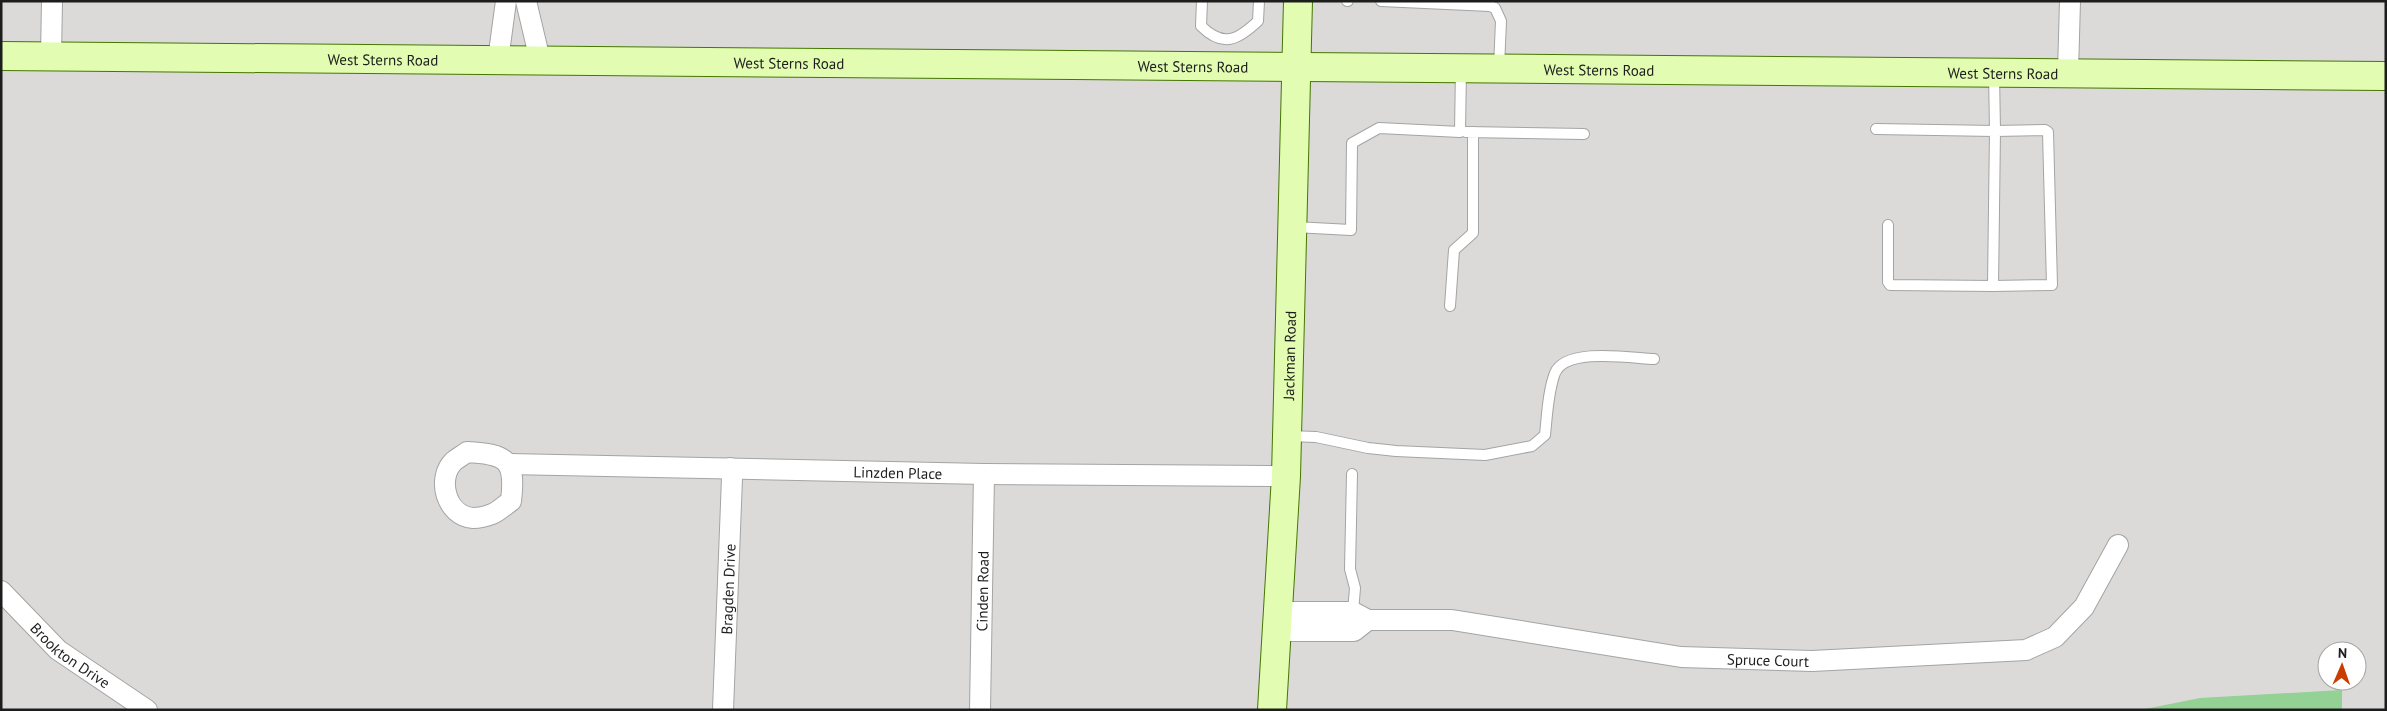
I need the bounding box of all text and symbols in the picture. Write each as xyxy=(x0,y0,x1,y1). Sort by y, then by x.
street label: West Sterns Road xyxy=(327,49,438,69)
street label: West Sterns Road xyxy=(733,53,844,73)
street label: West Sterns Road xyxy=(1137,56,1248,76)
street label: West Sterns Road xyxy=(1543,59,1654,79)
street label: West Sterns Road xyxy=(1947,63,2058,83)
street label: Jackman Road xyxy=(1278,311,1300,401)
street label: Linzden Place xyxy=(853,462,943,483)
street label: Bragden Drive xyxy=(716,543,739,635)
street label: Cinden Road xyxy=(972,551,992,631)
street label: Brookton Drive xyxy=(27,618,114,692)
north arrow xyxy=(2317,641,2367,691)
text: N xyxy=(2338,644,2347,662)
street label: Spruce Court xyxy=(1727,649,1809,670)

